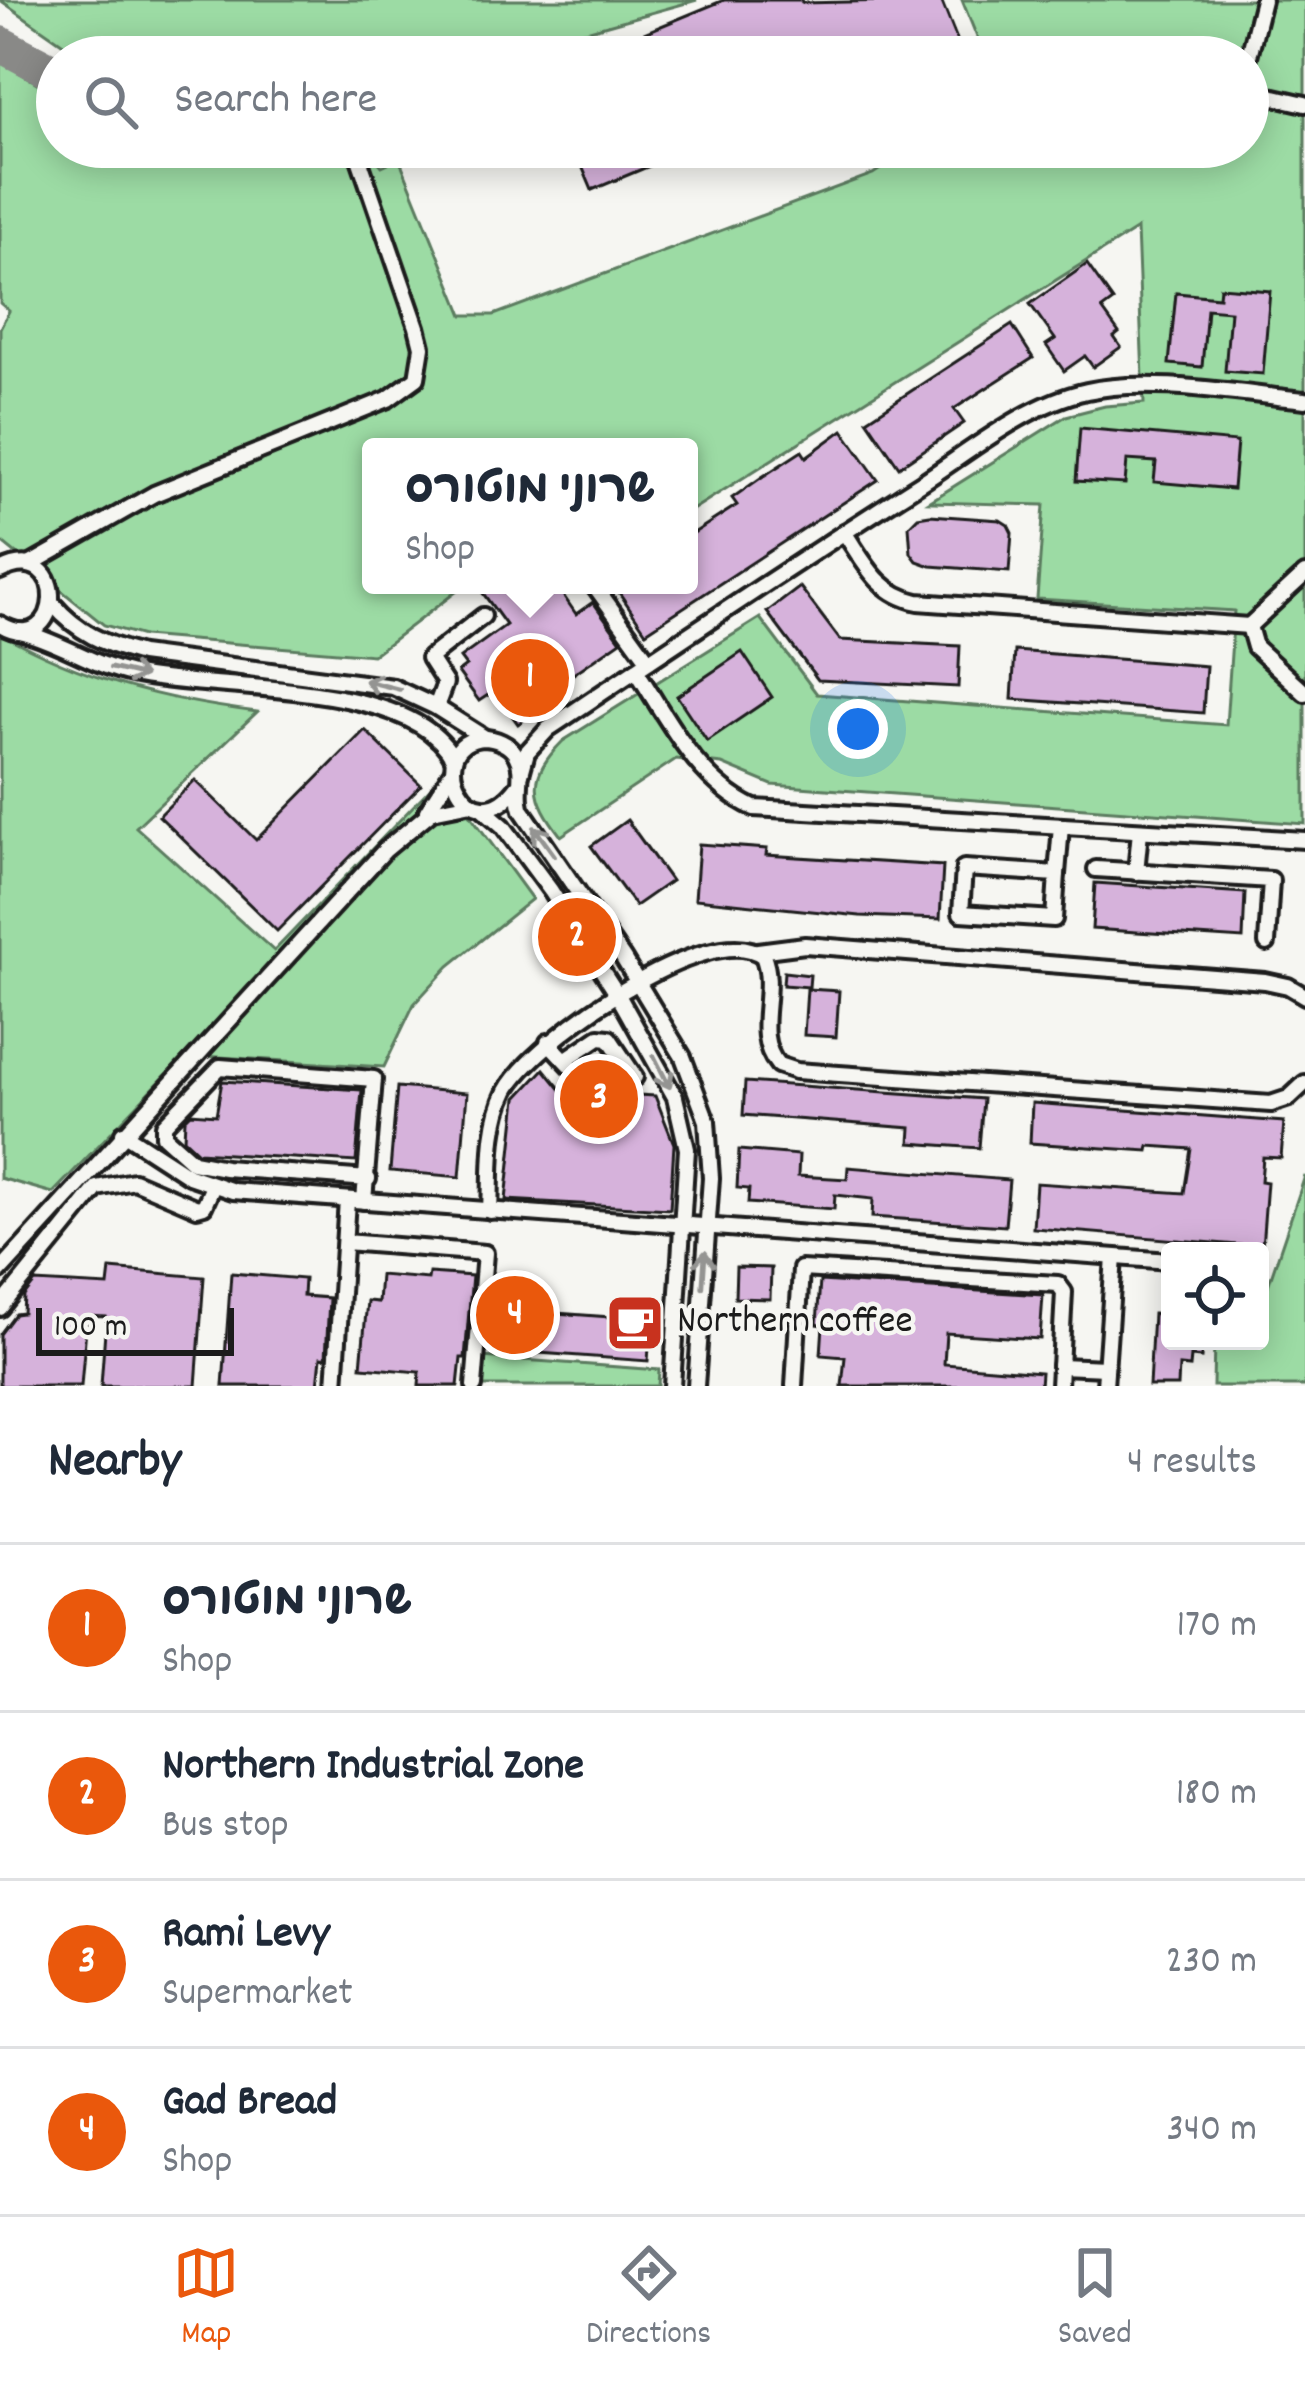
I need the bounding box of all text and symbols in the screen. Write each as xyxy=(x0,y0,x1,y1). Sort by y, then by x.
search box xyxy=(36,36,1269,168)
icon: search xyxy=(78,69,144,135)
text: Search here xyxy=(174,70,377,134)
popup xyxy=(362,438,698,594)
text: שרוני מוטורס xyxy=(405,460,655,524)
text: Shop xyxy=(405,524,475,579)
pin: 1 xyxy=(491,633,569,723)
one-way arrow xyxy=(108,661,146,684)
one-way arrow xyxy=(363,673,401,695)
your location xyxy=(828,699,888,759)
one-way arrow xyxy=(532,825,557,858)
pin: 2 xyxy=(538,892,616,982)
one-way arrow xyxy=(651,1053,674,1088)
pin: 3 xyxy=(560,1054,638,1144)
map controls xyxy=(1161,1242,1269,1350)
button: locate xyxy=(1161,1242,1269,1350)
one-way arrow xyxy=(693,1250,716,1289)
pin: 4 xyxy=(476,1270,554,1360)
cafe icon: Northern coffee xyxy=(604,1292,666,1354)
place label: Northern coffee xyxy=(677,1296,913,1351)
scale bar xyxy=(36,1302,234,1355)
text: 100 m xyxy=(54,1305,127,1352)
text: Nearby xyxy=(48,1428,181,1500)
text: 4 results xyxy=(1127,1437,1257,1492)
text: שרוני מוטורס xyxy=(162,1572,412,1636)
text: 1 xyxy=(83,1600,91,1655)
text: 170 m xyxy=(1177,1600,1257,1655)
text: Shop xyxy=(162,1636,232,1691)
text: Northern Industrial Zone xyxy=(162,1736,584,1800)
text: 2 xyxy=(78,1768,96,1823)
text: 180 m xyxy=(1176,1768,1257,1823)
text: Bus stop xyxy=(162,1800,289,1855)
text: Rami Levy xyxy=(162,1904,330,1968)
text: 3 xyxy=(78,1936,96,1991)
text: 230 m xyxy=(1166,1936,1257,1991)
text: Supermarket xyxy=(162,1968,353,2023)
text: Gad Bread xyxy=(162,2072,337,2136)
text: 4 xyxy=(79,2104,95,2159)
text: 340 m xyxy=(1167,2104,1257,2159)
text: Shop xyxy=(162,2136,232,2191)
tab: Map xyxy=(173,2240,239,2359)
tab: Directions xyxy=(586,2240,711,2359)
tab: Saved xyxy=(1058,2240,1132,2359)

